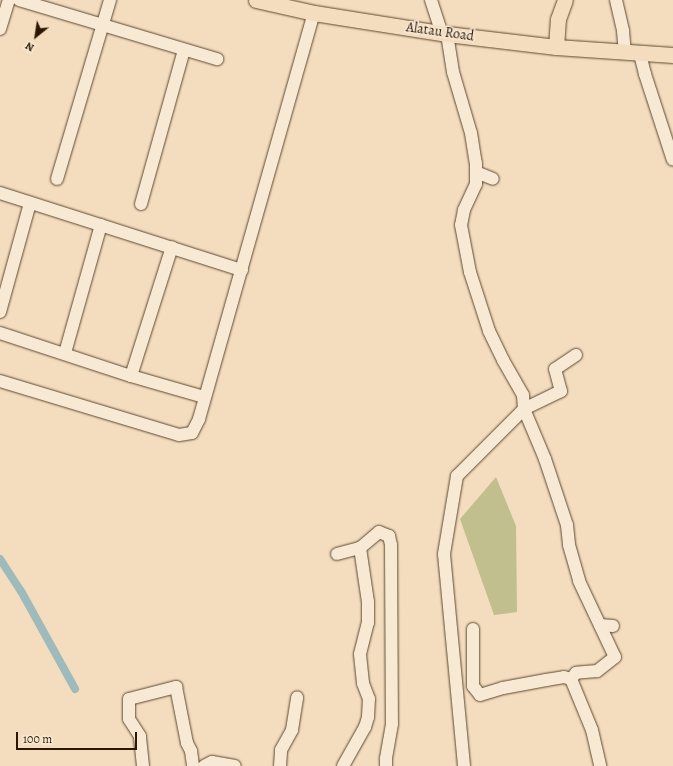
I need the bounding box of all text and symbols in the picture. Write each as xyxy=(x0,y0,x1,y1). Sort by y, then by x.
north arrow xyxy=(16,16,56,56)
street label: Alatau Road xyxy=(405,19,475,45)
text: N xyxy=(23,38,37,55)
scale bar xyxy=(18,724,139,750)
text: 100 m xyxy=(23,731,52,747)

